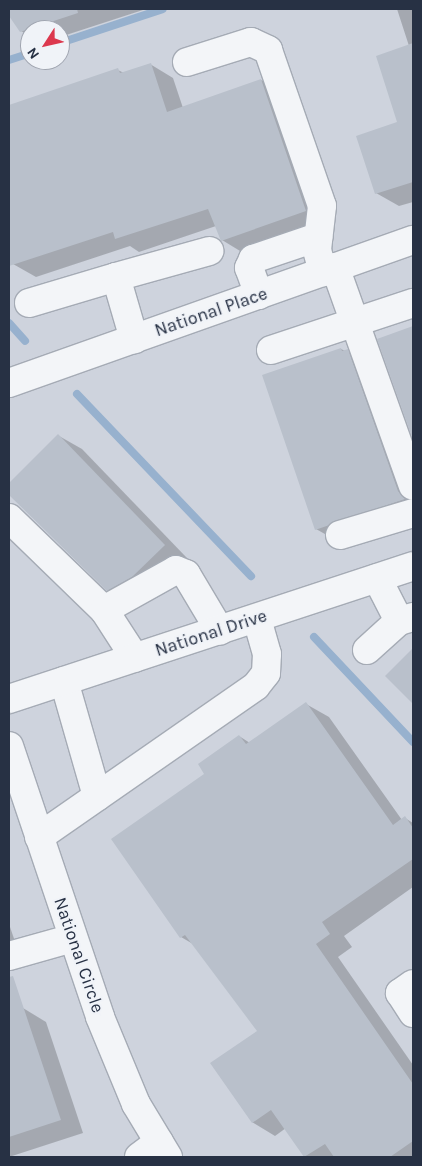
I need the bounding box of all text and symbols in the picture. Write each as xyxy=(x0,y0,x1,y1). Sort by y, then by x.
north arrow xyxy=(20,20,70,70)
text: N xyxy=(23,44,43,62)
street label: National Place xyxy=(152,283,270,341)
street label: National Drive xyxy=(152,605,270,661)
street label: National Circle xyxy=(49,894,109,1016)

